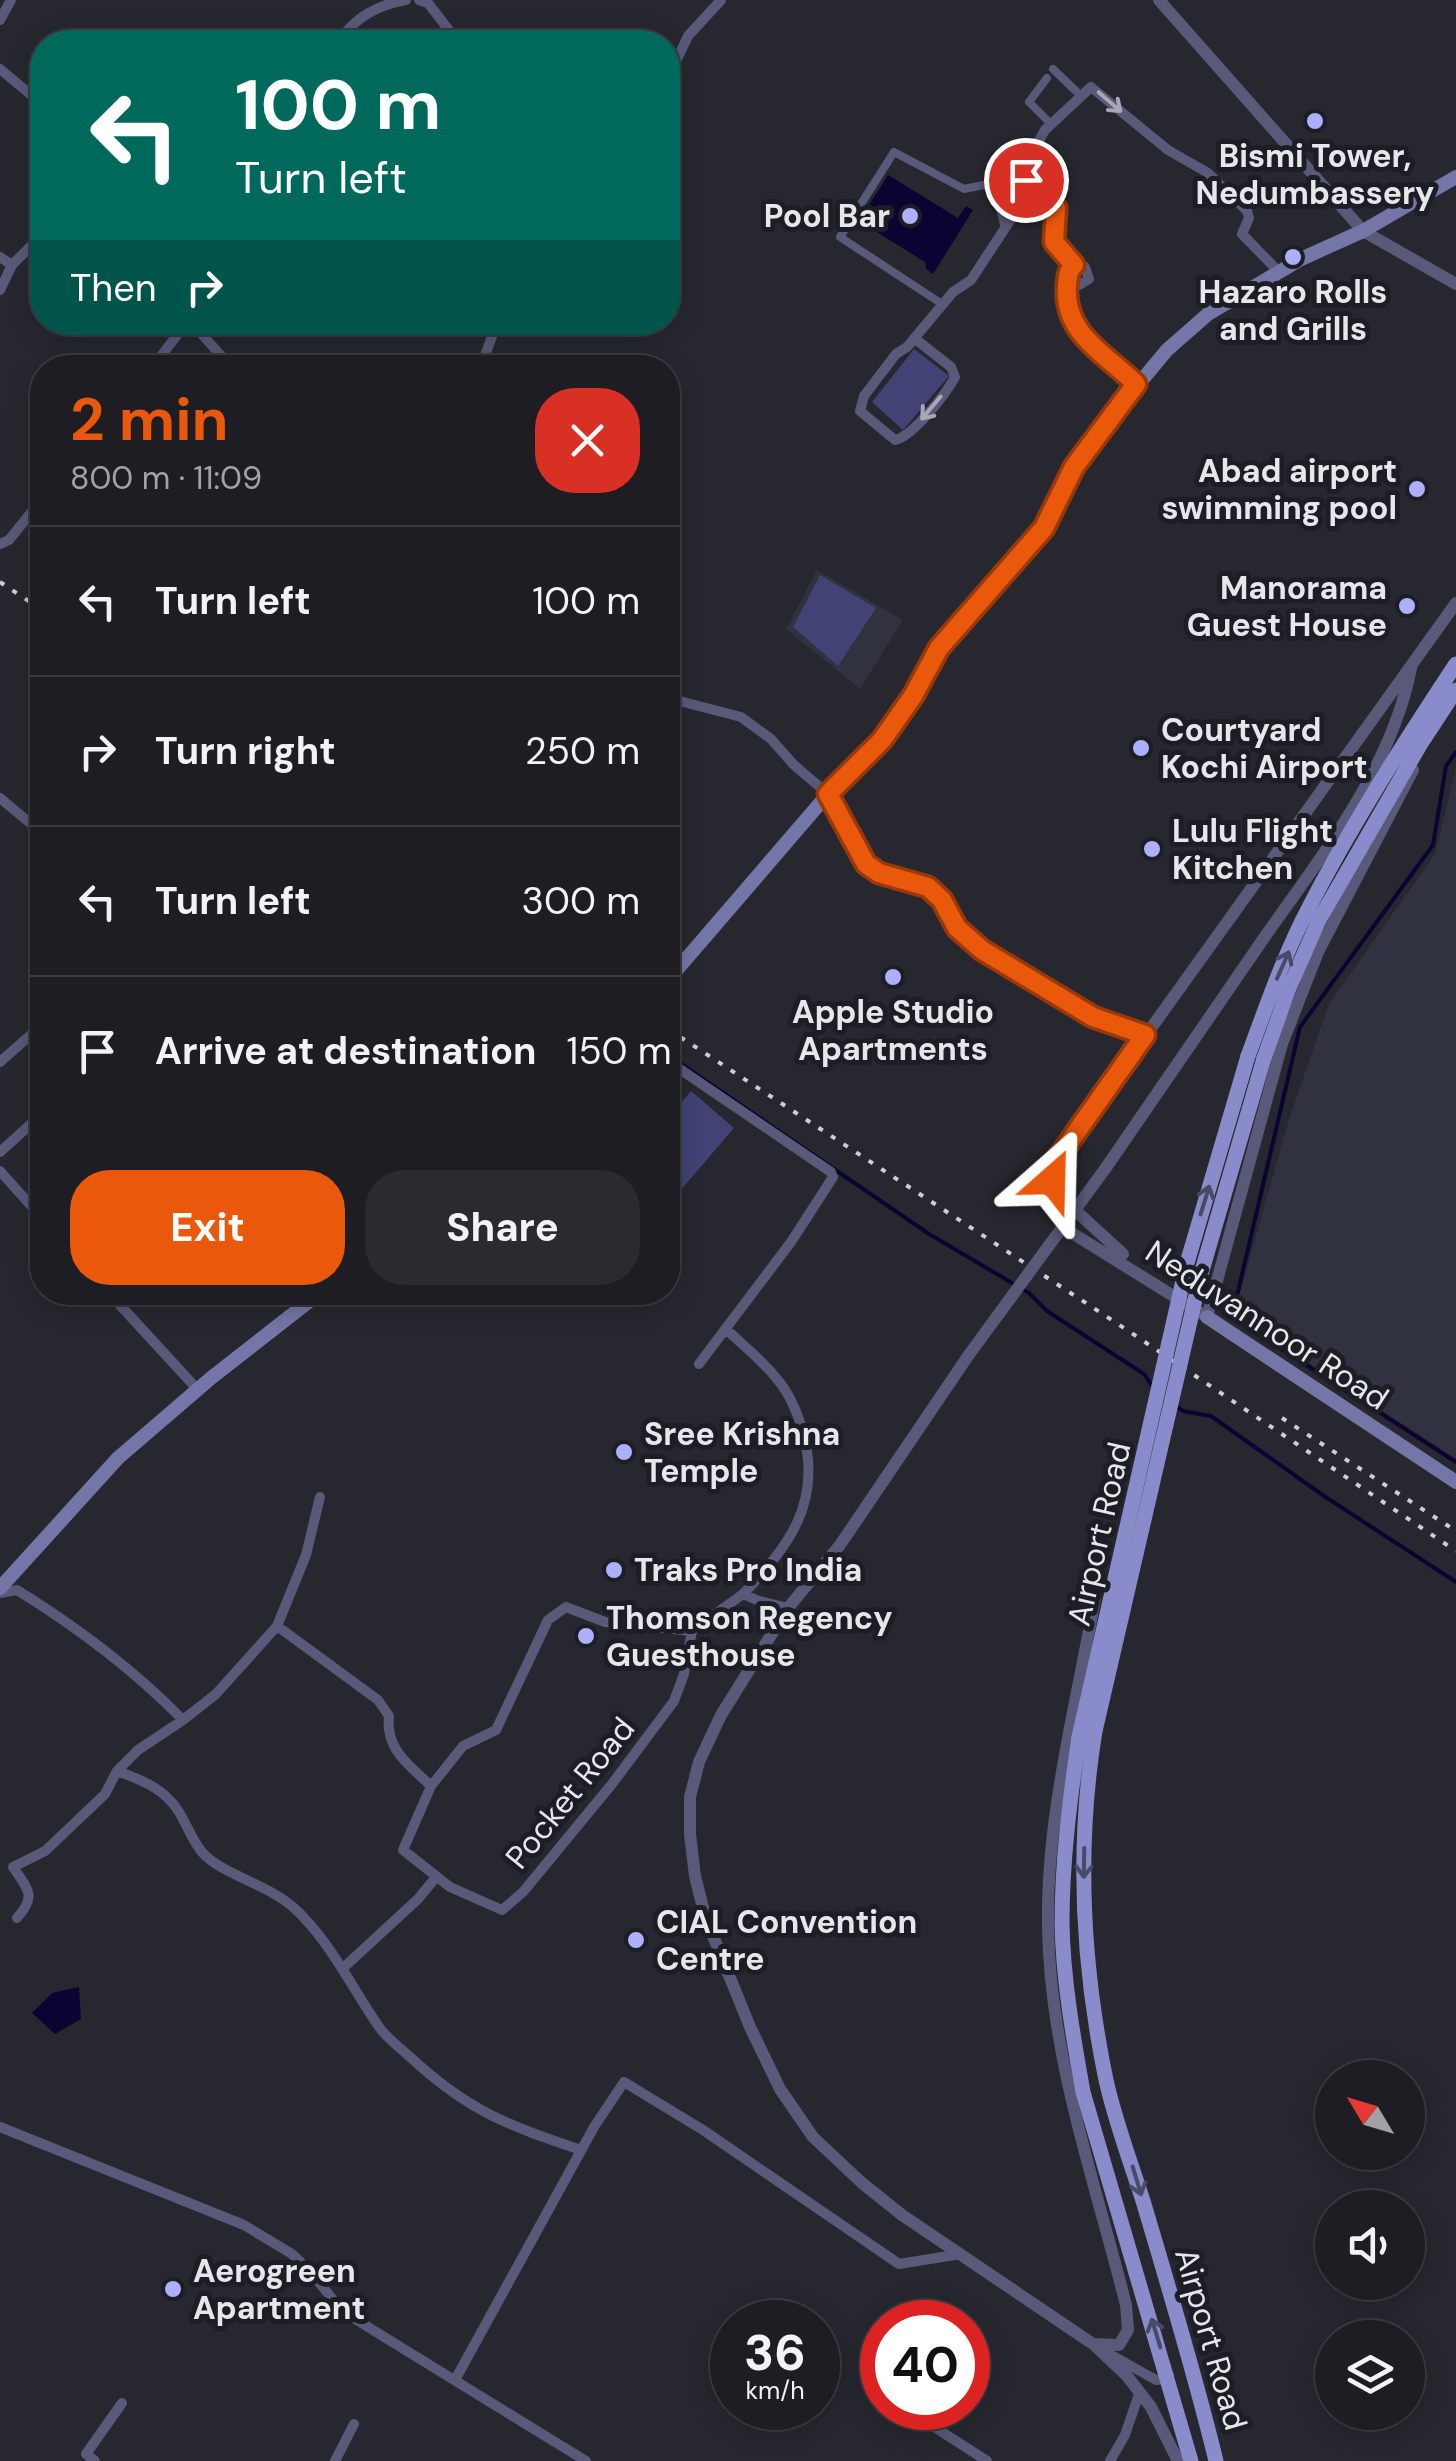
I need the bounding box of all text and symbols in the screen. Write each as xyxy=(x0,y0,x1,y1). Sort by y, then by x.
text: 100 m xyxy=(235,60,441,151)
icon: left xyxy=(70,70,200,200)
one-way arrow xyxy=(1097,90,1122,113)
marker: Bismi Tower, Nedumbassery xyxy=(1304,110,1326,132)
place label: Bismi Tower, Nedumbassery xyxy=(1196,135,1434,214)
pin xyxy=(984,138,1069,223)
text: Turn left xyxy=(235,148,407,207)
icon: arrive xyxy=(999,153,1054,208)
place label: Pool Bar xyxy=(764,195,890,237)
marker: Pool Bar xyxy=(899,205,921,227)
marker: Hazaro Rolls and Grills xyxy=(1282,246,1304,268)
icon: right xyxy=(177,260,232,315)
text: Then xyxy=(70,263,157,313)
place label: Hazaro Rolls and Grills xyxy=(1199,271,1387,350)
text: 2 min xyxy=(70,380,229,459)
button: close xyxy=(535,388,640,493)
one-way arrow xyxy=(920,395,943,420)
place label: Abad airport swimming pool xyxy=(1162,450,1397,529)
text: 800 m · 11:09 xyxy=(70,457,262,499)
marker: Abad airport swimming pool xyxy=(1406,478,1428,500)
place label: Manorama Guest House xyxy=(1187,567,1387,646)
icon: left xyxy=(70,574,125,629)
text: Turn left xyxy=(155,576,311,626)
text: 100 m xyxy=(532,576,640,626)
marker: Manorama Guest House xyxy=(1396,595,1418,617)
place label: Courtyard Kochi Airport xyxy=(1161,709,1368,788)
icon: right xyxy=(70,724,125,779)
text: Turn right xyxy=(155,726,336,776)
text: 250 m xyxy=(525,726,640,776)
marker: Courtyard Kochi Airport xyxy=(1130,737,1152,759)
place label: Lulu Flight Kitchen xyxy=(1172,810,1333,889)
marker: Lulu Flight Kitchen xyxy=(1141,838,1163,860)
icon: left xyxy=(70,874,125,929)
text: Turn left xyxy=(155,876,311,926)
text: 300 m xyxy=(522,876,640,926)
one-way arrow xyxy=(1274,951,1293,981)
marker: Apple Studio Apartments xyxy=(882,966,904,988)
place label: Apple Studio Apartments xyxy=(792,991,994,1070)
icon: arrive xyxy=(70,1024,125,1079)
text: Arrive at destination xyxy=(155,1026,537,1076)
text: 150 m xyxy=(567,1026,672,1076)
position arrow xyxy=(1000,1128,1104,1232)
button: Exit xyxy=(70,1170,345,1285)
button: Share xyxy=(365,1170,640,1285)
one-way arrow xyxy=(1197,1184,1215,1216)
street label: Neduvannoor Road xyxy=(1137,1231,1397,1419)
place label: Sree Krishna Temple xyxy=(644,1413,840,1492)
street label: Airport Road xyxy=(1057,1438,1141,1630)
marker: Sree Krishna Temple xyxy=(613,1441,635,1463)
place label: Traks Pro India xyxy=(634,1549,862,1591)
marker: Traks Pro India xyxy=(603,1559,625,1581)
place label: Thomson Regency Guesthouse xyxy=(606,1597,893,1676)
marker: Thomson Regency Guesthouse xyxy=(575,1625,597,1647)
street label: Pocket Road xyxy=(496,1709,644,1877)
one-way arrow xyxy=(1074,1846,1093,1878)
place label: CIAL Convention Centre xyxy=(656,1901,917,1980)
marker: CIAL Convention Centre xyxy=(625,1929,647,1951)
north arrow xyxy=(1315,2060,1425,2170)
map controls xyxy=(1315,2060,1425,2430)
one-way arrow xyxy=(1129,2165,1147,2197)
button: sound xyxy=(1315,2190,1425,2300)
street label: Airport Road xyxy=(1165,2243,1257,2435)
place label: Aerogreen Apartment xyxy=(193,2250,365,2329)
marker: Aerogreen Apartment xyxy=(162,2278,184,2300)
speed limit sign: 40 xyxy=(860,2300,990,2430)
one-way arrow xyxy=(1146,2318,1164,2350)
text: 36 xyxy=(744,2320,806,2386)
button: layers xyxy=(1315,2320,1425,2430)
text: km/h xyxy=(745,2374,805,2407)

